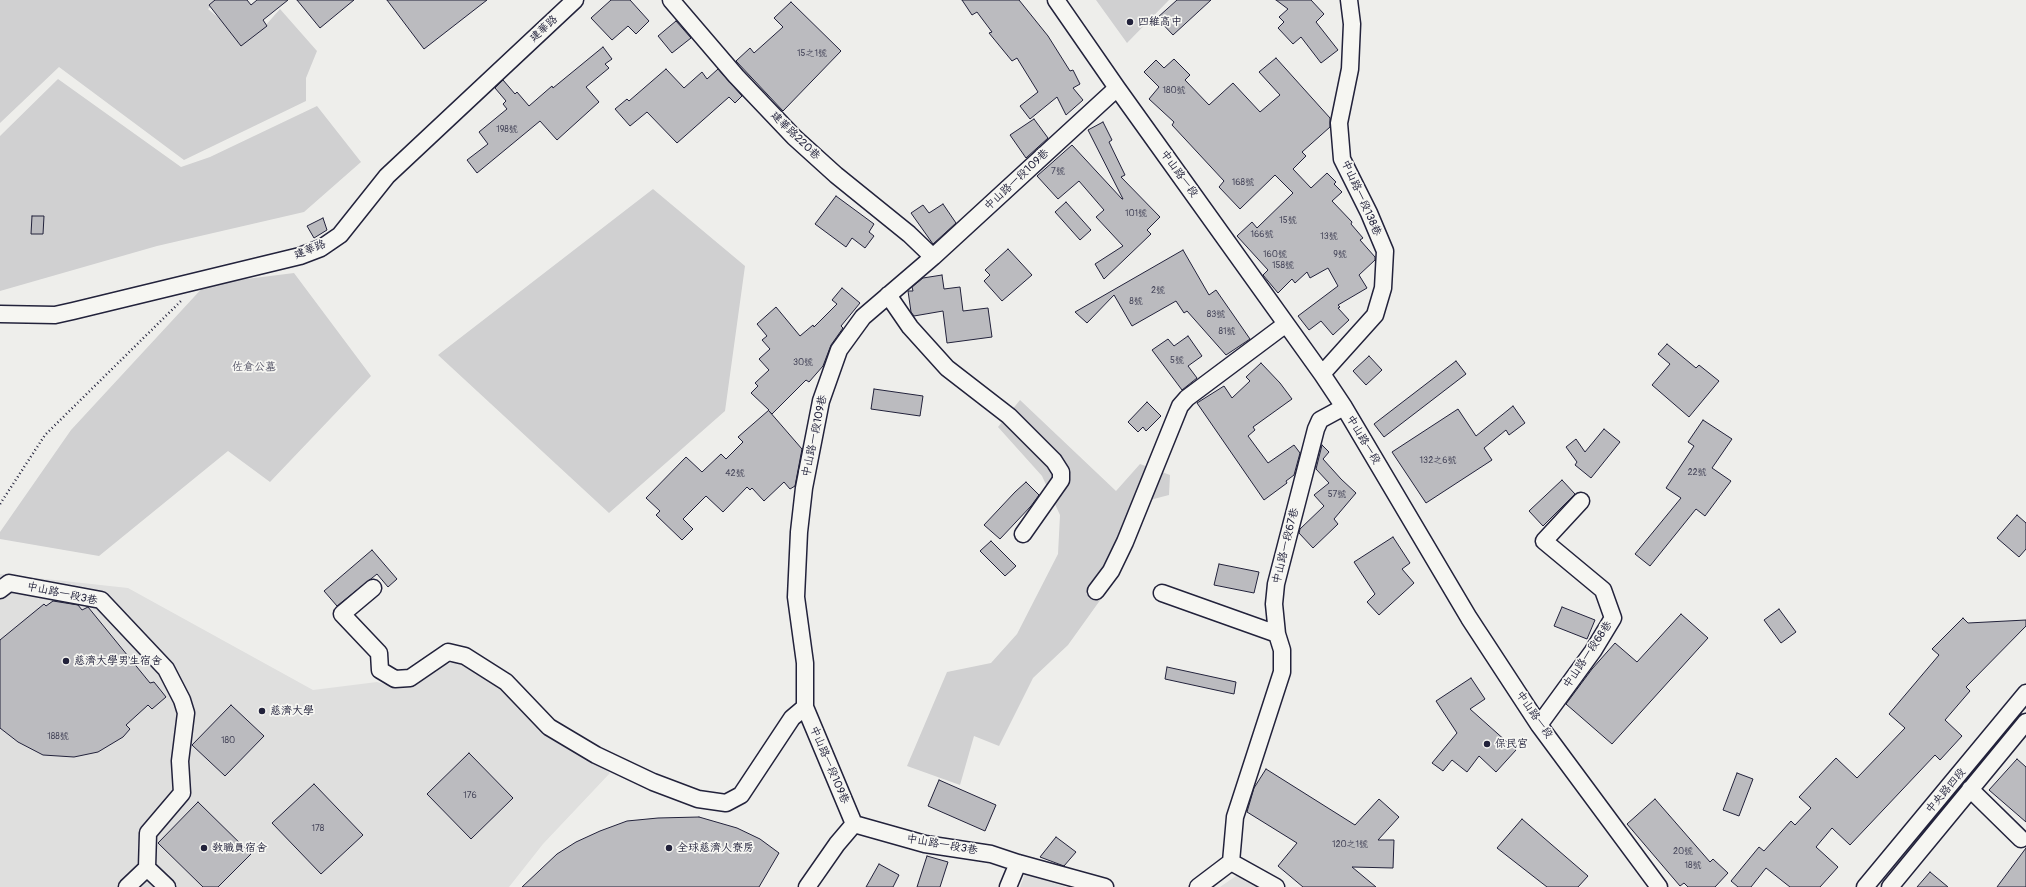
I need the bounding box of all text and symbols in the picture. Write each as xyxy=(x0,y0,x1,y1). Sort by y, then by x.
street label: 建華路 xyxy=(527,13,561,45)
place label: 四維高中 xyxy=(1138,15,1182,29)
marker: 四維高中 xyxy=(1125,17,1135,27)
house number: 15之1號 xyxy=(797,49,827,59)
house number: 180號 xyxy=(1162,86,1186,96)
street label: 建華路220巷 xyxy=(767,109,823,163)
house number: 198號 xyxy=(496,125,518,135)
street label: 中山路一段109巷 xyxy=(982,147,1052,213)
street label: 中山路一段 xyxy=(1157,148,1201,200)
street label: 中山路一段138巷 xyxy=(1338,158,1384,238)
house number: 7號 xyxy=(1051,167,1065,177)
house number: 168號 xyxy=(1232,178,1254,188)
house number: 101號 xyxy=(1125,209,1147,219)
house number: 15號 xyxy=(1279,216,1297,226)
house number: 166號 xyxy=(1251,230,1273,240)
house number: 13號 xyxy=(1320,232,1338,242)
street label: 建華路 xyxy=(292,238,328,262)
house number: 160號 xyxy=(1263,250,1287,260)
house number: 9號 xyxy=(1333,250,1347,260)
house number: 158號 xyxy=(1272,261,1294,271)
house number: 2號 xyxy=(1151,286,1165,296)
house number: 8號 xyxy=(1129,297,1143,307)
house number: 83號 xyxy=(1207,310,1225,320)
house number: 81號 xyxy=(1218,327,1236,337)
house number: 5號 xyxy=(1170,356,1184,366)
house number: 30號 xyxy=(793,358,813,368)
park label: 佐倉公墓 xyxy=(232,360,276,374)
street label: 中山路一段109巷 xyxy=(800,394,830,478)
street label: 中山路一段 xyxy=(1343,413,1383,467)
house number: 132之6號 xyxy=(1420,456,1456,466)
house number: 22號 xyxy=(1687,468,1707,478)
house number: 42號 xyxy=(725,469,745,479)
house number: 57號 xyxy=(1328,490,1346,500)
street label: 中山路一段67巷 xyxy=(1270,507,1302,585)
street label: 中山路一段3巷 xyxy=(25,580,99,608)
street label: 中山路一段68巷 xyxy=(1561,619,1615,691)
place label: 慈濟大學男生宿舍 xyxy=(74,654,162,668)
marker: 慈濟大學男生宿舍 xyxy=(61,656,71,666)
street label: 中山路一段 xyxy=(1513,689,1555,741)
place label: 慈濟大學 xyxy=(270,704,314,718)
marker: 慈濟大學 xyxy=(257,706,267,716)
street label: 中山路一段109巷 xyxy=(807,724,851,806)
house number: 188號 xyxy=(47,732,69,742)
house number: 180 xyxy=(221,736,235,746)
place label: 保民宮 xyxy=(1495,737,1528,751)
marker: 保民宮 xyxy=(1482,739,1492,749)
street label: 中央路四段 xyxy=(1923,766,1969,816)
house number: 176 xyxy=(463,791,477,801)
house number: 178 xyxy=(312,824,324,834)
street label: 中山路一段3巷 xyxy=(905,832,979,858)
house number: 120之1號 xyxy=(1332,840,1368,850)
place label: 教職員宿舍 xyxy=(212,841,267,855)
place label: 全球慈濟人寮房 xyxy=(677,841,754,855)
marker: 教職員宿舍 xyxy=(199,843,209,853)
marker: 全球慈濟人寮房 xyxy=(664,843,674,853)
house number: 20號 xyxy=(1673,847,1693,857)
house number: 18號 xyxy=(1684,861,1702,871)

